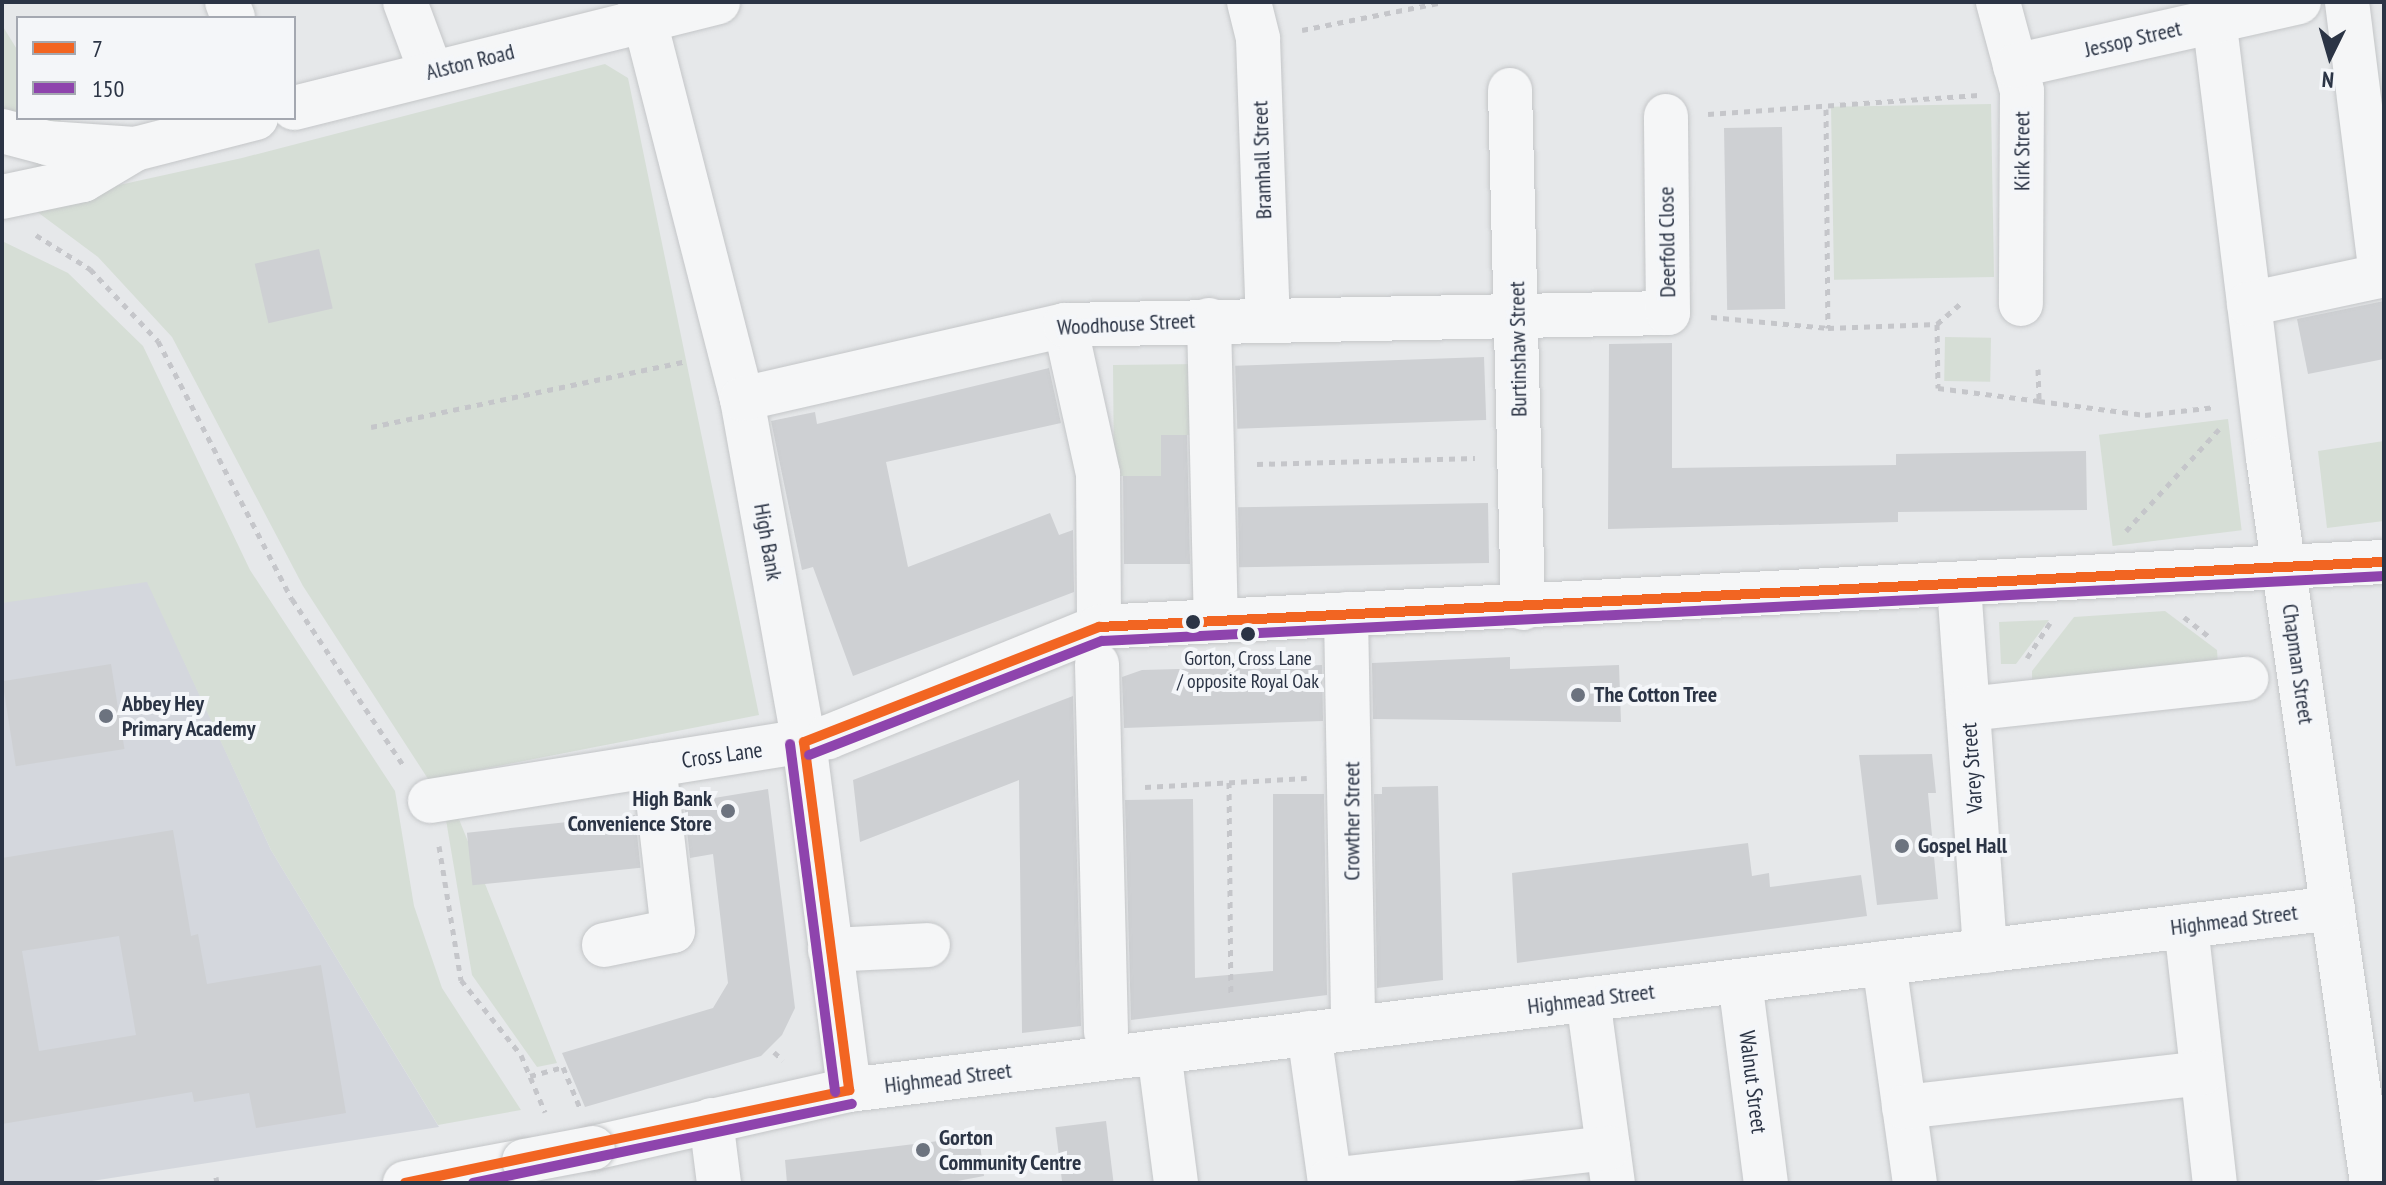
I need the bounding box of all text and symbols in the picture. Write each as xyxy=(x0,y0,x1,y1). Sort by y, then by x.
street label: Jessop Street xyxy=(2082,15,2184,63)
legend xyxy=(16,16,296,120)
north arrow xyxy=(2290,16,2370,96)
text: 7 xyxy=(92,33,103,64)
street label: Alston Road xyxy=(423,38,517,86)
text: N xyxy=(2321,65,2335,94)
text: 150 xyxy=(92,73,124,104)
street label: Bramhall Street xyxy=(1247,100,1277,220)
street label: Kirk Street xyxy=(2009,111,2035,191)
street label: Deerfold Close xyxy=(1653,186,1681,298)
street label: Burtinshaw Street xyxy=(1504,281,1532,417)
street label: Woodhouse Street xyxy=(1056,307,1196,341)
street label: High Bank xyxy=(748,501,788,583)
street label: Chapman Street xyxy=(2277,602,2319,726)
unlabelled marker xyxy=(1185,614,1201,630)
marker: Gorton, Cross Lane / opposite Royal Oak xyxy=(1240,626,1256,642)
place label: Gorton, Cross Lane / opposite Royal Oak xyxy=(1177,646,1319,693)
place label: The Cotton Tree xyxy=(1594,682,1718,708)
marker: The Cotton Tree xyxy=(1569,686,1587,704)
place label: Abbey Hey Primary Academy xyxy=(122,690,257,742)
marker: Abbey Hey Primary Academy xyxy=(97,707,115,725)
street label: Varey Street xyxy=(1956,722,1988,814)
street label: Cross Lane xyxy=(680,736,764,774)
street label: Crowther Street xyxy=(1339,761,1365,881)
place label: High Bank Convenience Store xyxy=(568,785,712,836)
marker: High Bank Convenience Store xyxy=(719,802,737,820)
place label: Gospel Hall xyxy=(1918,833,2007,859)
marker: Gospel Hall xyxy=(1893,837,1911,855)
street label: Highmead Street xyxy=(2169,899,2299,941)
street label: Highmead Street xyxy=(1526,978,1656,1020)
street label: Walnut Street xyxy=(1734,1029,1772,1135)
street label: Highmead Street xyxy=(883,1057,1013,1099)
place label: Gorton Community Centre xyxy=(939,1124,1082,1176)
marker: Gorton Community Centre xyxy=(914,1141,932,1159)

